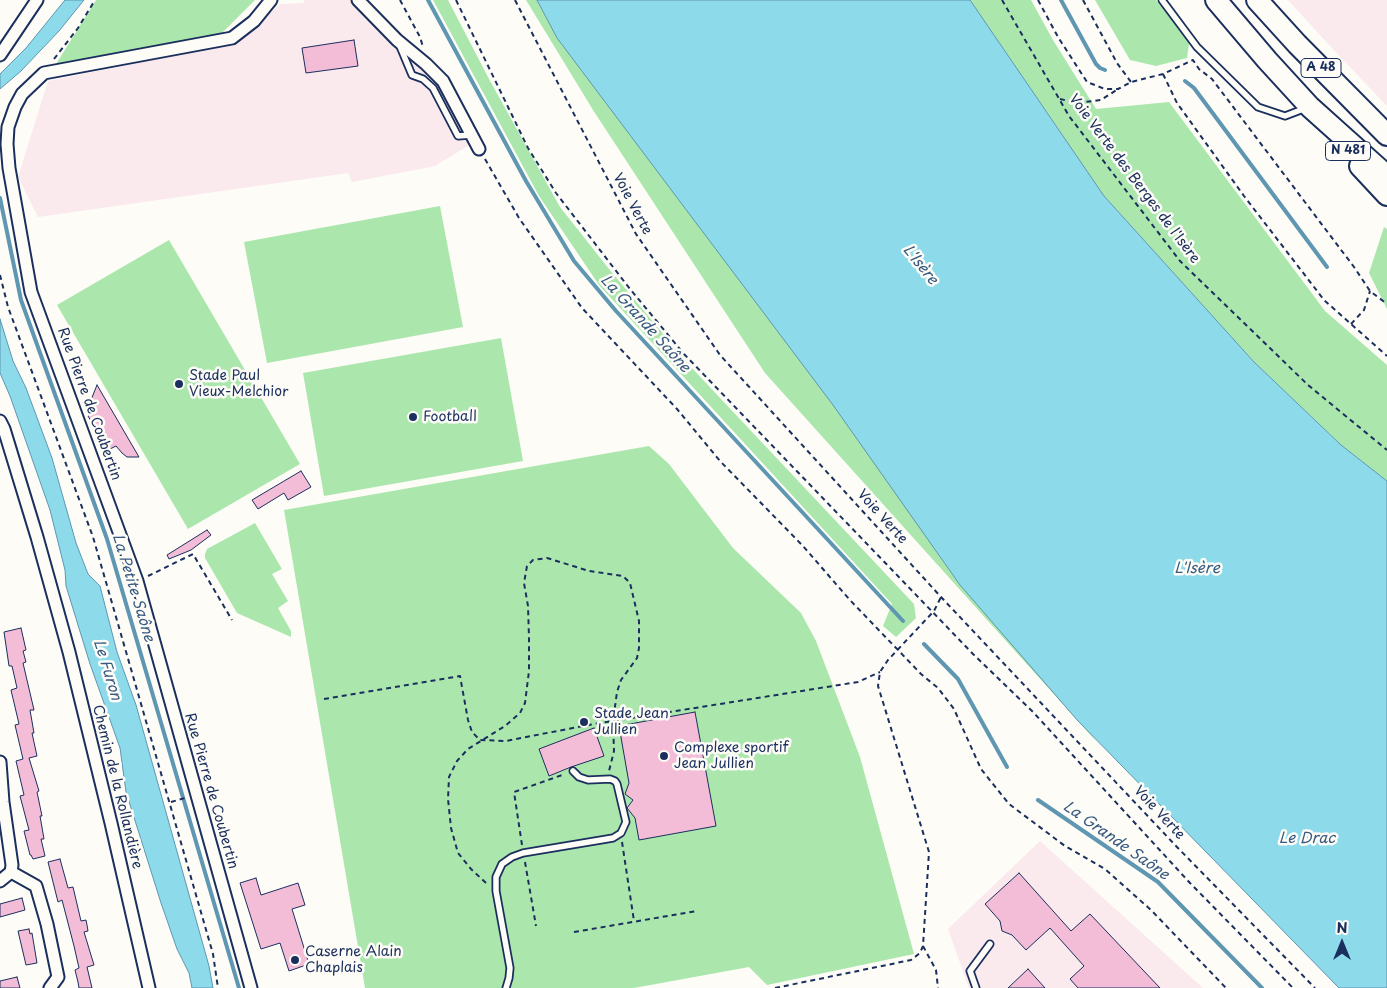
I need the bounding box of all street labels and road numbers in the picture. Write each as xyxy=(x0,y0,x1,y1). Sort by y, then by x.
road number: A 48 xyxy=(1301,58,1341,78)
street label: Voie Verte des Berges de l'Isère xyxy=(1065,91,1203,267)
road number: N 481 xyxy=(1326,142,1370,160)
street label: Voie Verte xyxy=(609,170,655,238)
street label: Rue Pierre de Coubertin xyxy=(54,325,124,483)
street label: Voie Verte xyxy=(853,486,911,548)
street label: Chemin de la Rollandière xyxy=(88,703,146,871)
street label: Rue Pierre de Coubertin xyxy=(181,711,241,871)
street label: Voie Verte xyxy=(1130,783,1188,843)

